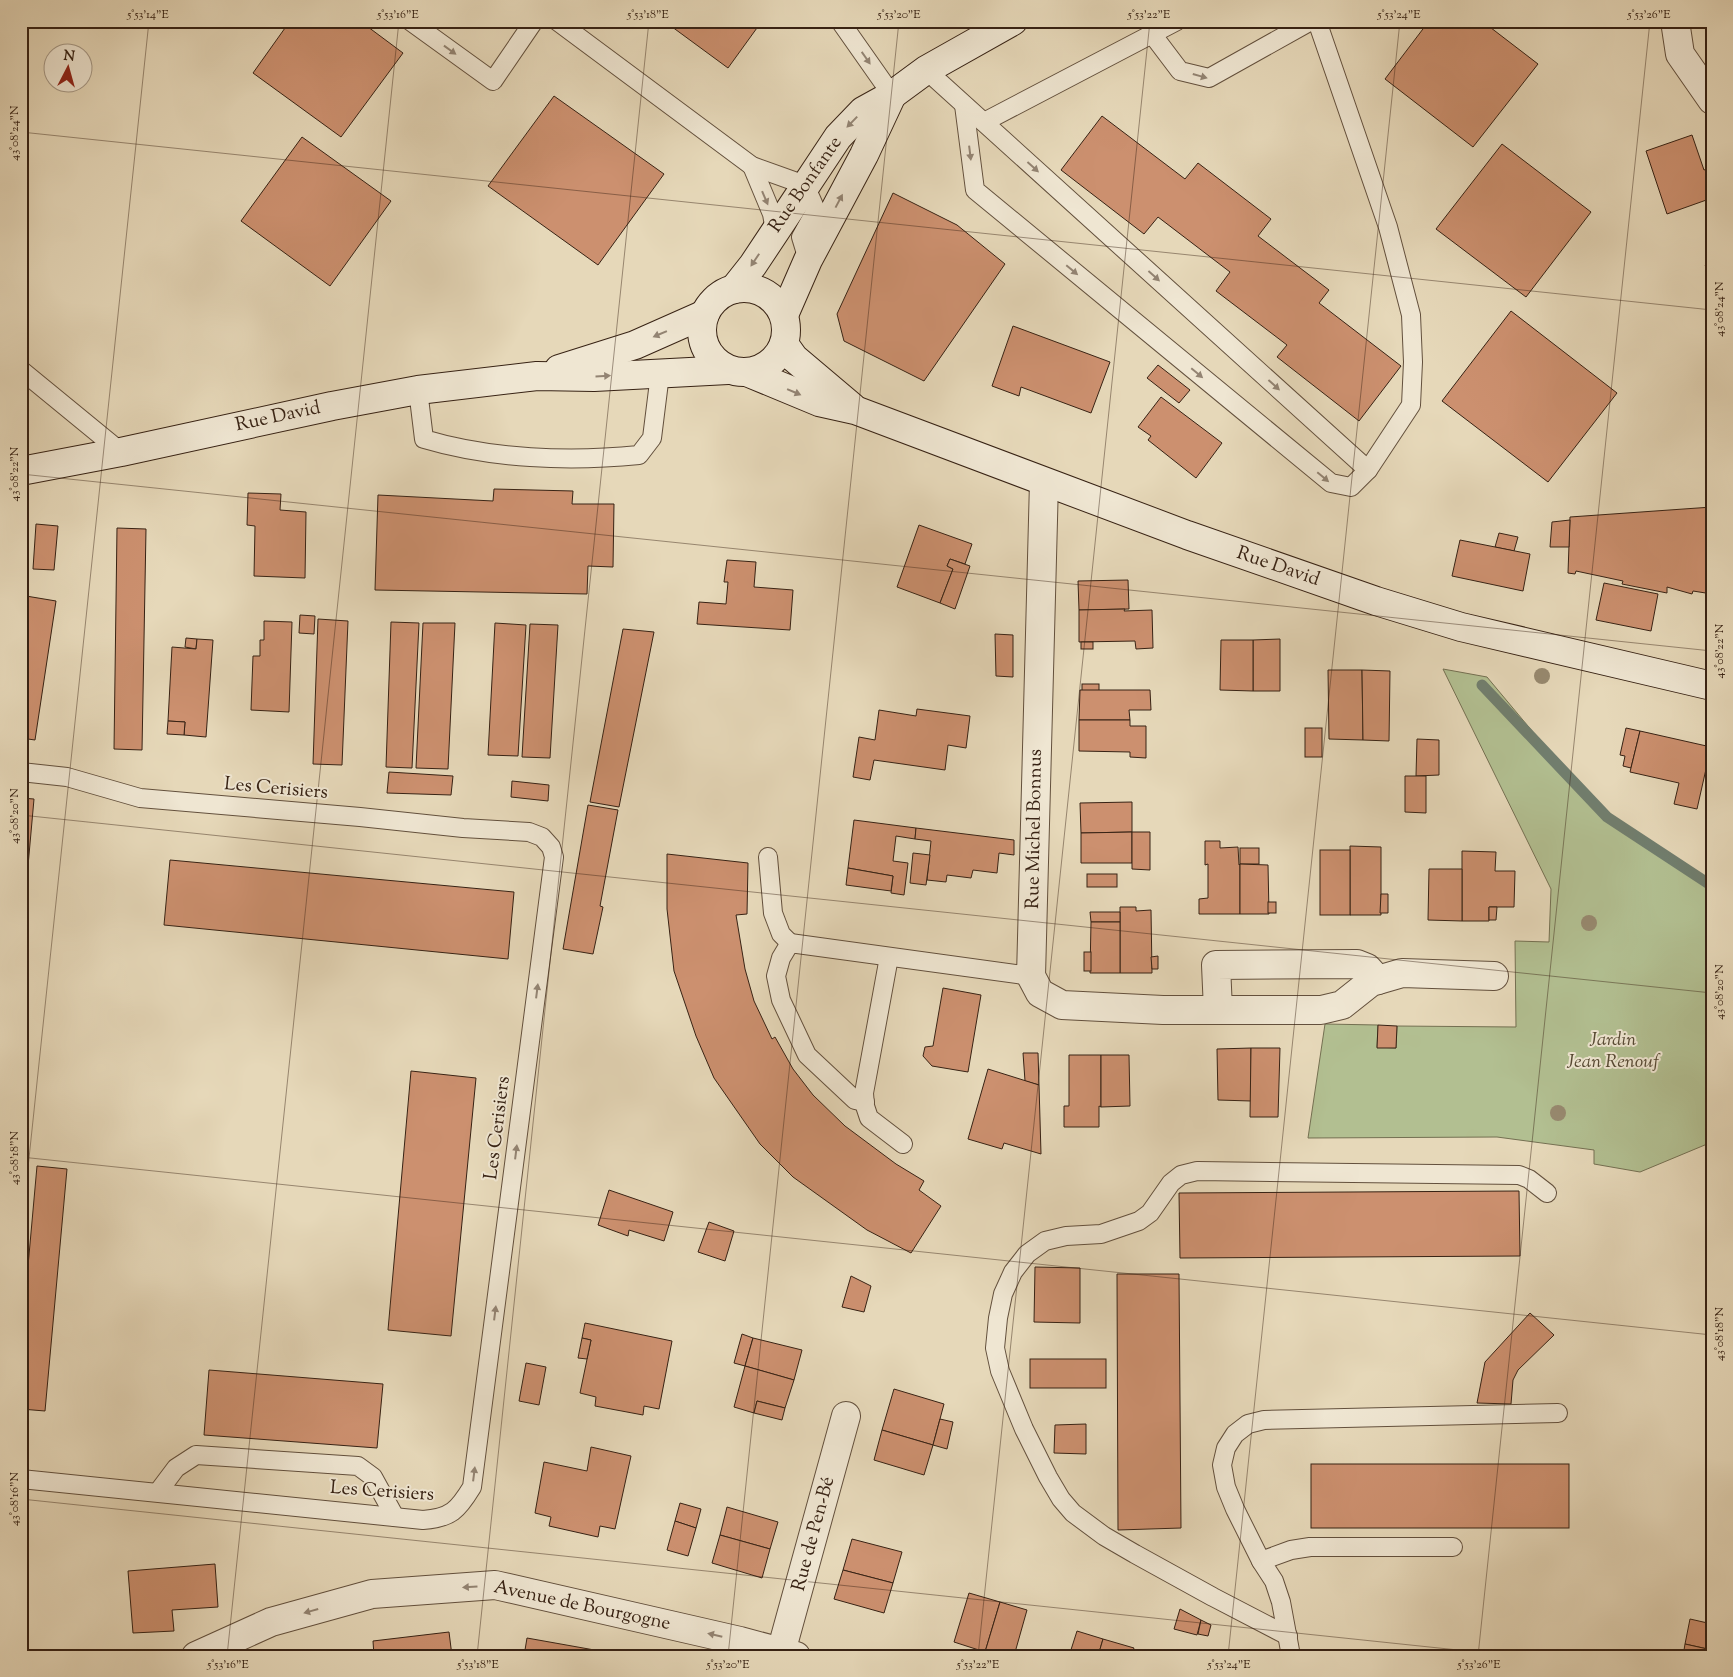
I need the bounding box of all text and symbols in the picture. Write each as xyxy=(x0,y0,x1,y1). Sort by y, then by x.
text: 5°53'14"E xyxy=(126,6,170,24)
text: 5°53'16"E xyxy=(376,6,420,24)
text: 5°53'18"E xyxy=(626,6,670,24)
text: 5°53'20"E xyxy=(876,6,921,24)
text: 5°53'22"E xyxy=(1127,6,1171,24)
text: 5°53'24"E xyxy=(1376,6,1421,24)
text: 5°53'26"E xyxy=(1626,6,1671,24)
north arrow xyxy=(42,42,92,92)
one-way arrow xyxy=(443,45,456,55)
text: N xyxy=(63,47,76,68)
one-way arrow xyxy=(861,51,871,65)
one-way arrow xyxy=(1192,72,1207,80)
text: 43°08'24"N xyxy=(6,105,24,161)
one-way arrow xyxy=(846,116,858,128)
street label: Rue Bonfante xyxy=(763,131,849,239)
one-way arrow xyxy=(967,146,975,162)
one-way arrow xyxy=(1027,161,1039,173)
one-way arrow xyxy=(761,191,769,206)
one-way arrow xyxy=(835,194,843,209)
one-way arrow xyxy=(750,254,760,267)
one-way arrow xyxy=(1065,264,1078,275)
one-way arrow xyxy=(1147,270,1159,282)
text: 43°08'24"N xyxy=(1711,281,1729,337)
one-way arrow xyxy=(653,330,667,338)
one-way arrow xyxy=(1191,368,1204,379)
one-way arrow xyxy=(595,372,611,380)
one-way arrow xyxy=(1268,379,1280,391)
one-way arrow xyxy=(787,388,801,396)
street label: Rue David xyxy=(233,395,323,439)
text: 43°08'22"N xyxy=(6,446,24,501)
one-way arrow xyxy=(1316,471,1329,482)
street label: Rue David xyxy=(1233,540,1324,594)
text: 43°08'22"N xyxy=(1711,623,1729,678)
street label: Rue Michel Bonnus xyxy=(1020,749,1050,909)
street label: Les Cerisiers xyxy=(223,771,329,807)
text: 43°08'20"N xyxy=(6,788,24,844)
text: 43°08'20"N xyxy=(1711,964,1729,1020)
one-way arrow xyxy=(533,982,541,998)
park label: Jardin Jean Renouf xyxy=(1566,1027,1661,1076)
street label: Les Cerisiers xyxy=(478,1075,518,1181)
text: 43°08'18"N xyxy=(6,1131,24,1185)
one-way arrow xyxy=(512,1143,520,1159)
one-way arrow xyxy=(491,1304,499,1320)
text: 43°08'18"N xyxy=(1711,1307,1729,1361)
one-way arrow xyxy=(470,1466,478,1482)
text: 43°08'16"N xyxy=(6,1472,24,1526)
street label: Rue de Pen-Bé xyxy=(786,1474,842,1594)
street label: Les Cerisiers xyxy=(329,1475,435,1509)
street label: Avenue de Bourgogne xyxy=(491,1574,673,1638)
one-way arrow xyxy=(462,1583,478,1591)
one-way arrow xyxy=(303,1607,318,1615)
one-way arrow xyxy=(707,1631,722,1639)
text: 5°53'16"E xyxy=(206,1656,250,1674)
text: 5°53'18"E xyxy=(456,1656,500,1674)
text: 5°53'20"E xyxy=(705,1656,750,1674)
text: 5°53'22"E xyxy=(956,1656,1000,1674)
text: 5°53'24"E xyxy=(1206,1656,1251,1674)
text: 5°53'26"E xyxy=(1456,1656,1501,1674)

